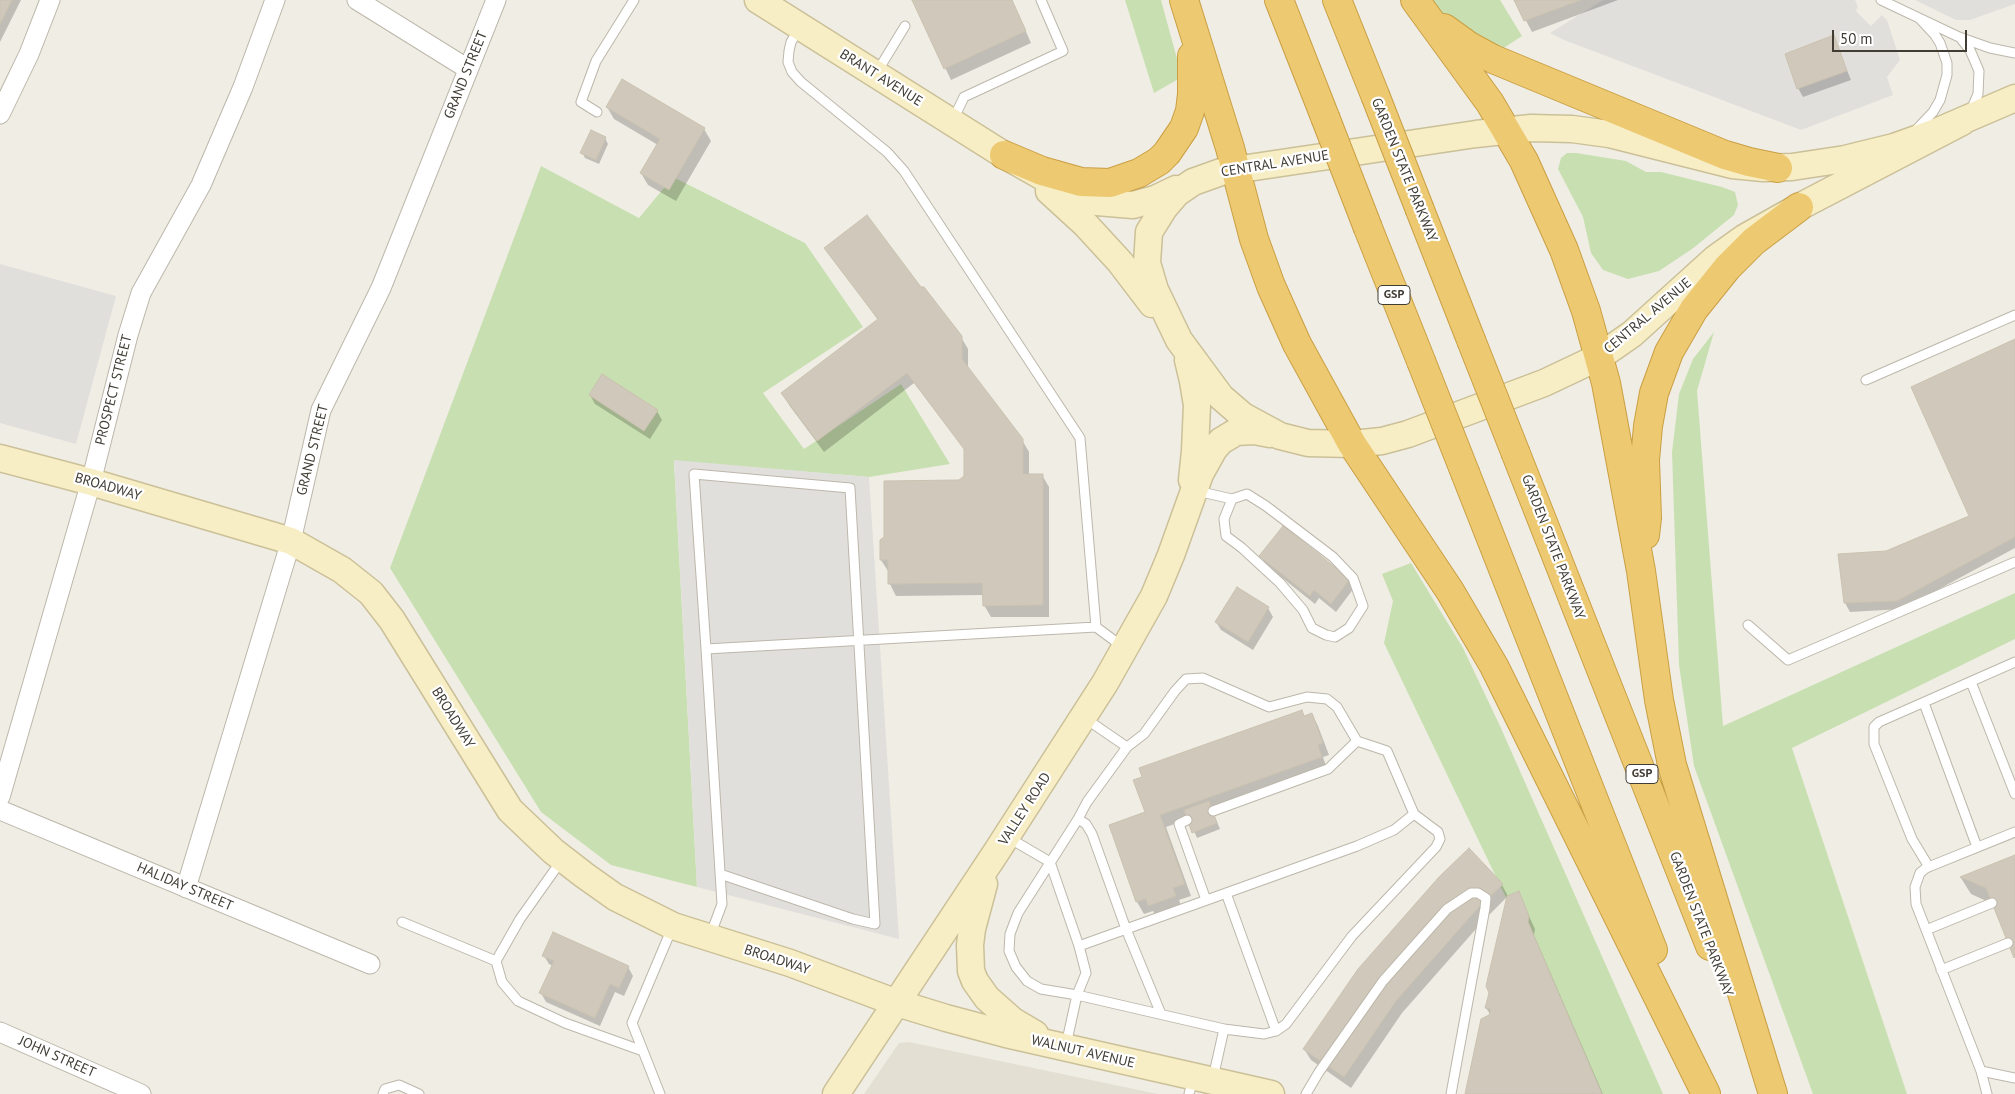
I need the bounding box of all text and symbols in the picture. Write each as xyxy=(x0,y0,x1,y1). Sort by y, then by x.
scale bar xyxy=(1835,20,1970,52)
street label: GRAND STREET xyxy=(441,29,491,121)
text: 50 m xyxy=(1840,29,1873,48)
street label: BRANT AVENUE xyxy=(837,46,925,110)
street label: GARDEN STATE PARKWAY xyxy=(1367,96,1441,244)
street label: CENTRAL AVENUE xyxy=(1220,147,1330,181)
street label: CENTRAL AVENUE xyxy=(1601,275,1695,357)
road number: GSP xyxy=(1378,286,1410,304)
street label: PROSPECT STREET xyxy=(92,333,136,447)
street label: GRAND STREET xyxy=(294,403,332,497)
street label: BROADWAY xyxy=(73,469,143,505)
street label: GARDEN STATE PARKWAY xyxy=(1518,472,1588,622)
street label: BROADWAY xyxy=(428,685,478,751)
road number: GSP xyxy=(1626,764,1658,784)
street label: VALLEY ROAD xyxy=(995,769,1055,849)
street label: GARDEN STATE PARKWAY xyxy=(1666,849,1736,999)
street label: HALIDAY STREET xyxy=(134,859,236,915)
street label: BROADWAY xyxy=(742,941,812,979)
street label: WALNUT AVENUE xyxy=(1030,1032,1136,1072)
street label: JOHN STREET xyxy=(16,1033,98,1081)

